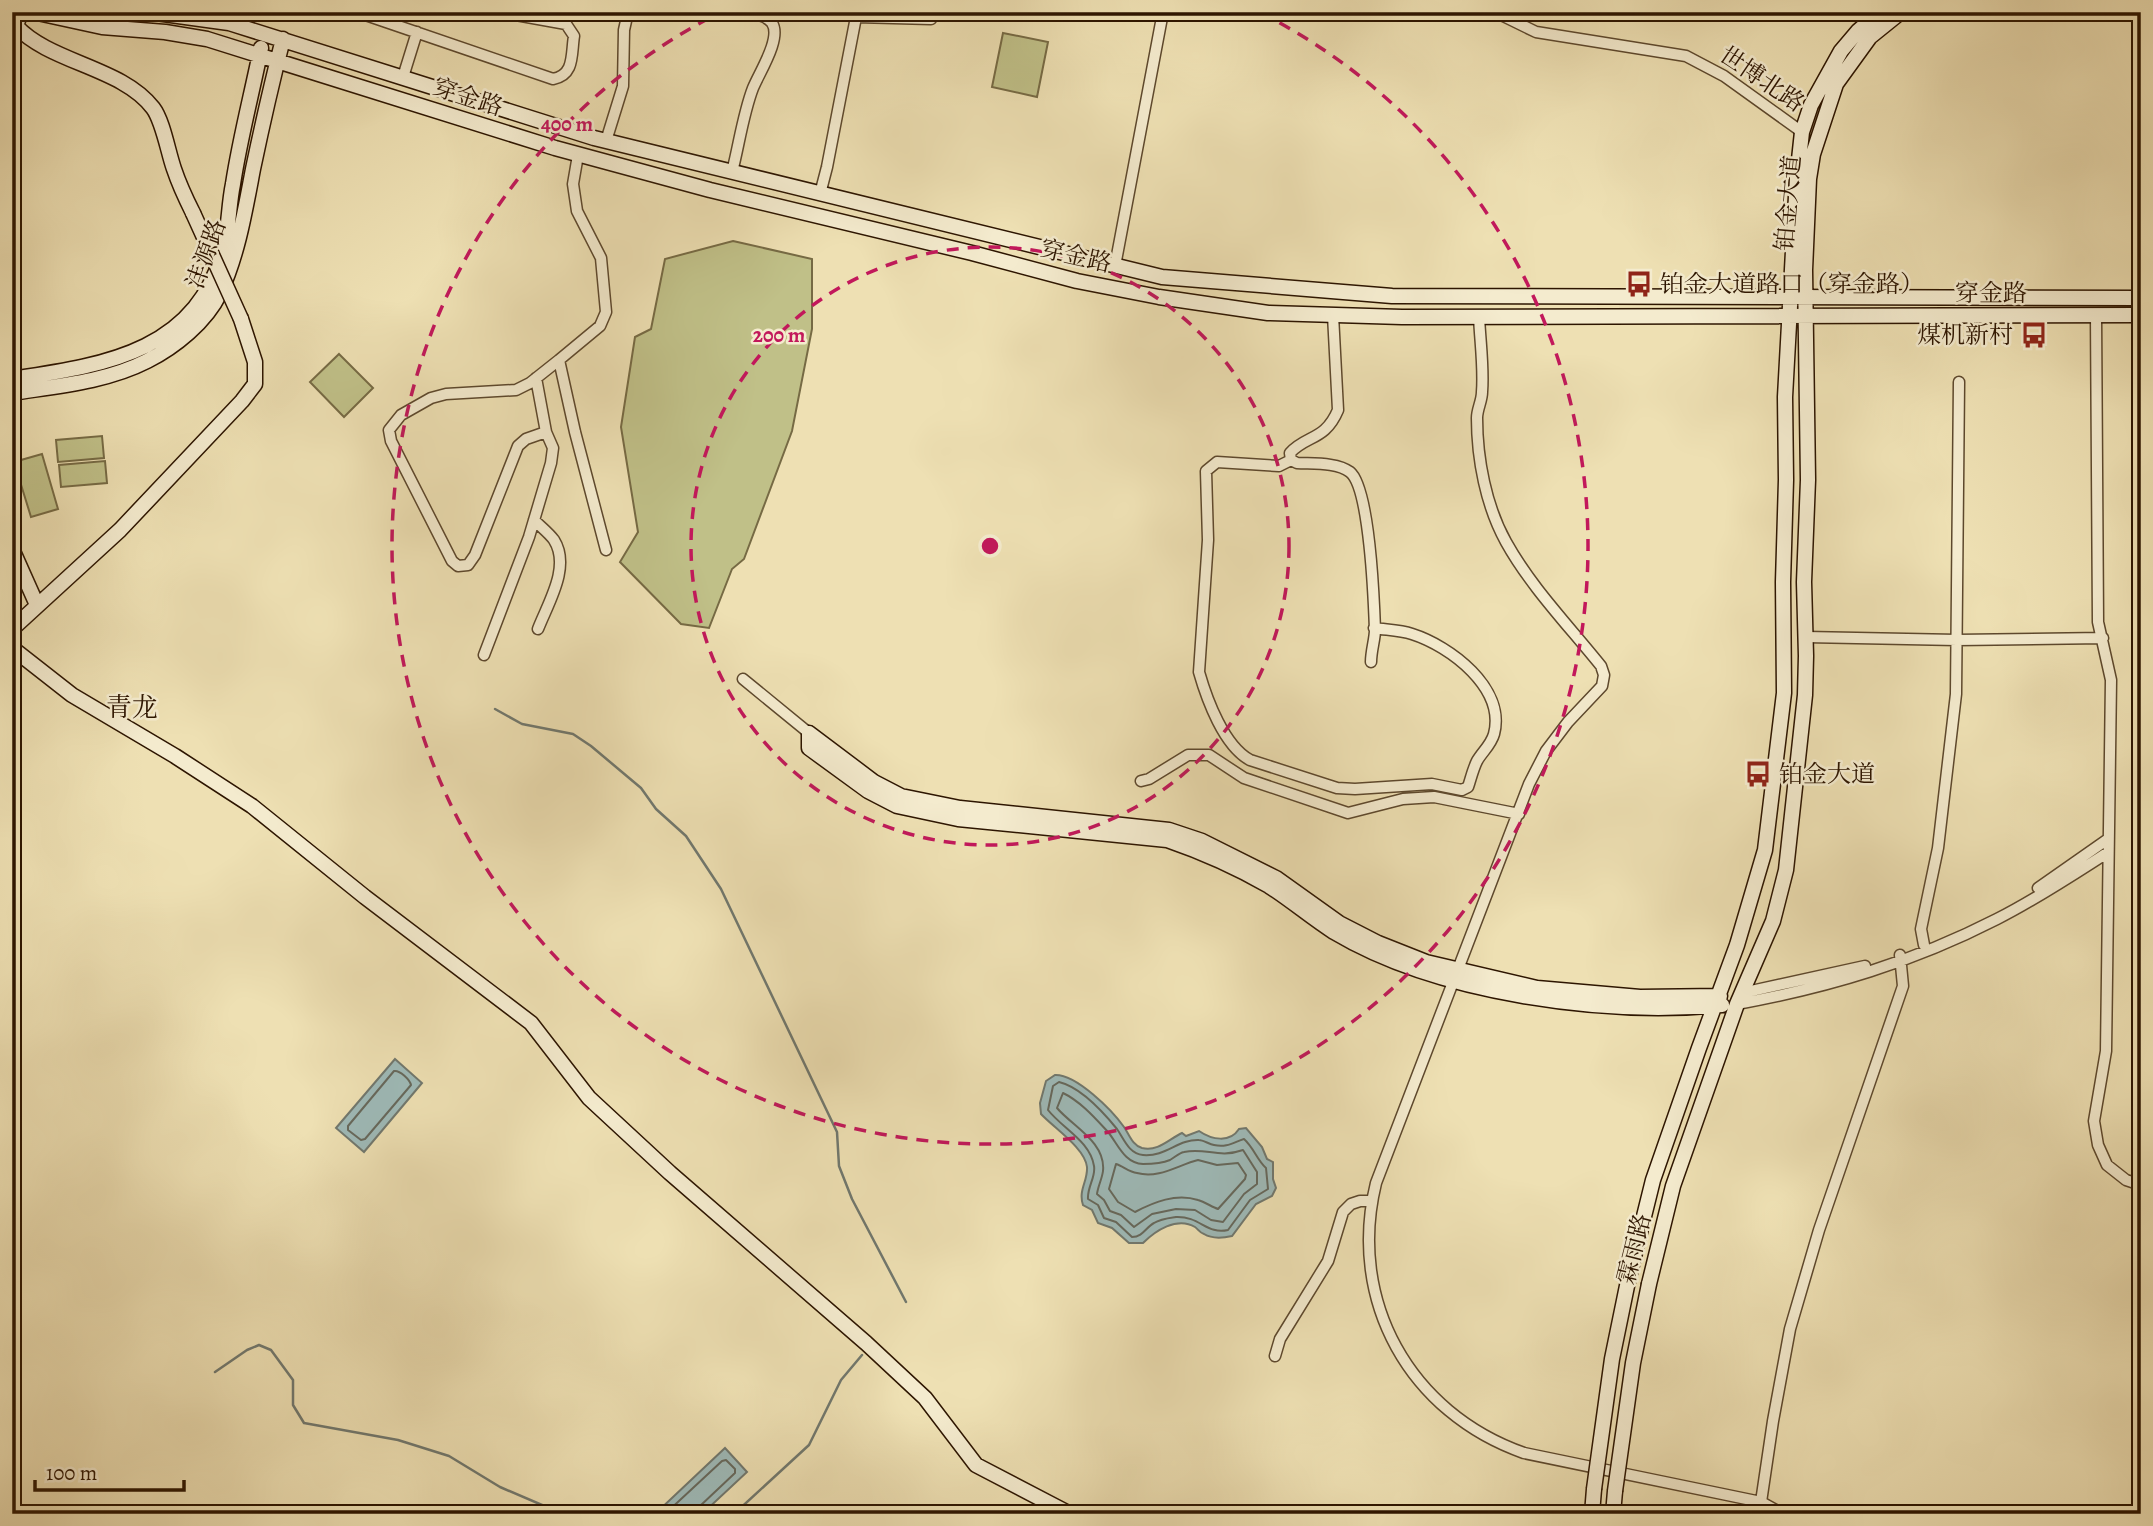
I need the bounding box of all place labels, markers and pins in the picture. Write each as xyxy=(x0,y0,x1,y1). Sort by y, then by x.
place label: 铂金大道路口（穿金路） xyxy=(1660,268,1924,300)
bus stop icon: 铂金大道路口（穿金路） xyxy=(1624,269,1654,299)
place label: 煤机新村 xyxy=(1917,319,2013,351)
bus stop icon: 煤机新村 xyxy=(2019,320,2049,350)
centre of rings xyxy=(978,534,1002,558)
place label: 铂金大道 xyxy=(1779,758,1875,790)
bus stop icon: 铂金大道 xyxy=(1743,759,1773,789)

